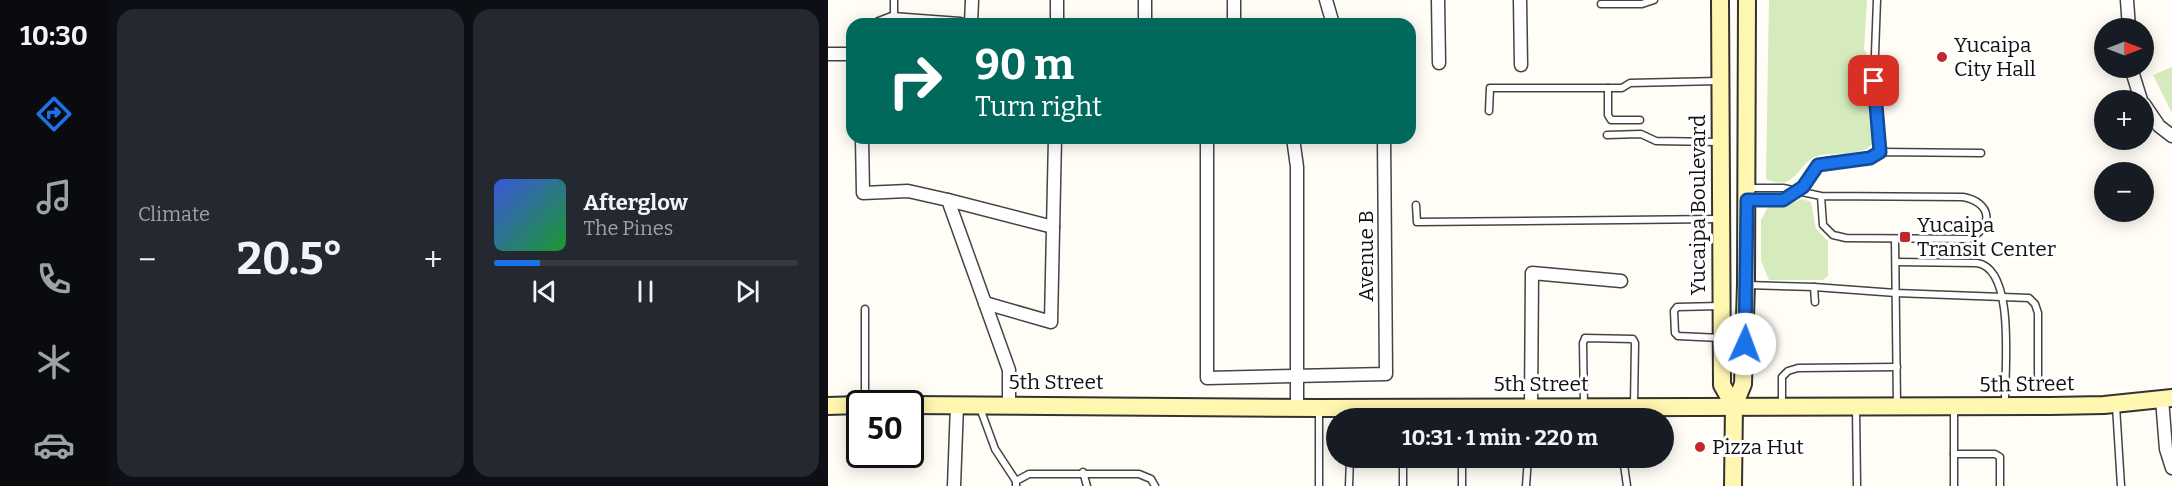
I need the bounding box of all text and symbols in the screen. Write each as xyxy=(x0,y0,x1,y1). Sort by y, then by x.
north arrow xyxy=(2094,18,2154,78)
map controls xyxy=(2094,18,2154,222)
text: 10:30 xyxy=(20,20,88,52)
place label: Yucaipa City Hall xyxy=(1954,32,2036,82)
text: 90 m xyxy=(975,40,1074,90)
icon: right xyxy=(876,42,954,120)
marker: Yucaipa City Hall xyxy=(1935,50,1949,64)
pin xyxy=(1848,55,1899,106)
icon: arrive xyxy=(1857,64,1890,97)
button: + xyxy=(2094,90,2154,150)
text: Turn right xyxy=(975,91,1102,123)
icon: directions xyxy=(33,93,75,135)
street label: Yucaipa Boulevard xyxy=(1685,115,1711,295)
button: − xyxy=(2094,162,2154,222)
icon: music xyxy=(33,176,75,218)
text: Afterglow xyxy=(584,189,688,216)
text: Climate xyxy=(138,202,210,226)
street label: Avenue B xyxy=(1353,210,1379,302)
place label: Yucaipa Transit Center xyxy=(1917,212,2056,262)
text: The Pines xyxy=(584,216,673,240)
marker: Yucaipa Transit Center xyxy=(1898,230,1912,244)
text: 20.5° xyxy=(237,232,343,286)
text: − xyxy=(138,240,156,280)
text: + xyxy=(424,240,443,280)
icon: phone xyxy=(33,258,75,300)
icon: previous xyxy=(528,275,561,308)
icon: pause xyxy=(629,275,662,308)
icon: next xyxy=(731,275,764,308)
position arrow xyxy=(1713,312,1777,376)
icon: climate xyxy=(33,341,75,383)
street label: 5th Street xyxy=(1008,369,1104,395)
street label: 5th Street xyxy=(1979,370,2075,398)
street label: 5th Street xyxy=(1493,371,1589,397)
speed limit sign: 50 xyxy=(846,390,924,468)
icon: car xyxy=(33,424,75,466)
text: 10:31 · 1 min · 220 m xyxy=(1402,424,1598,451)
place label: Pizza Hut xyxy=(1712,434,1804,460)
marker: Pizza Hut xyxy=(1693,440,1707,454)

